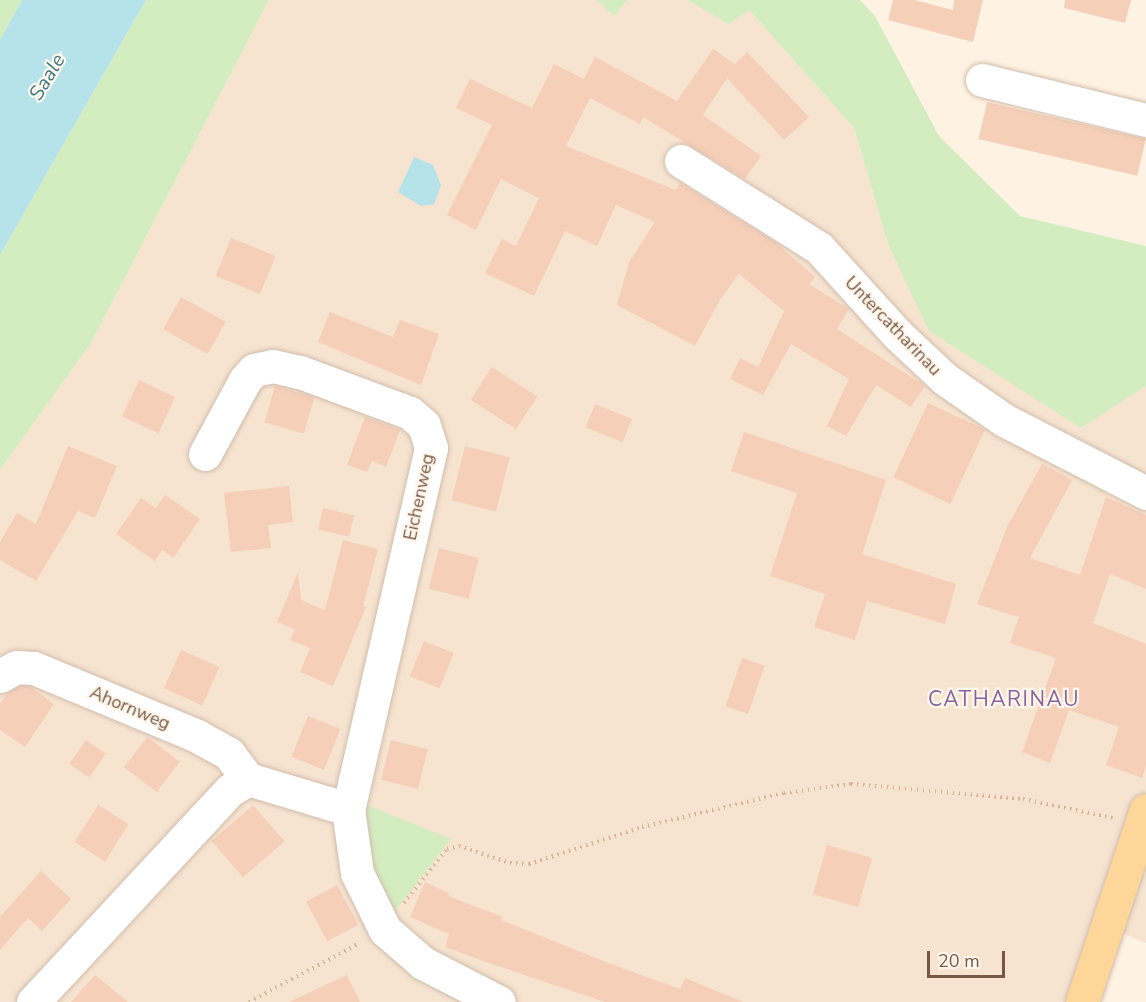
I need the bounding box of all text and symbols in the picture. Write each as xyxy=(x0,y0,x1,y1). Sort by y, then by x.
water label: Saale xyxy=(24,49,70,105)
street label: Untercatharinau xyxy=(840,272,946,380)
street label: Eichenweg xyxy=(399,452,439,542)
street label: Ahornweg xyxy=(87,681,173,735)
district label: CATHARINAU xyxy=(928,686,1080,712)
scale bar xyxy=(930,939,1008,977)
text: 20 m xyxy=(938,949,980,973)

